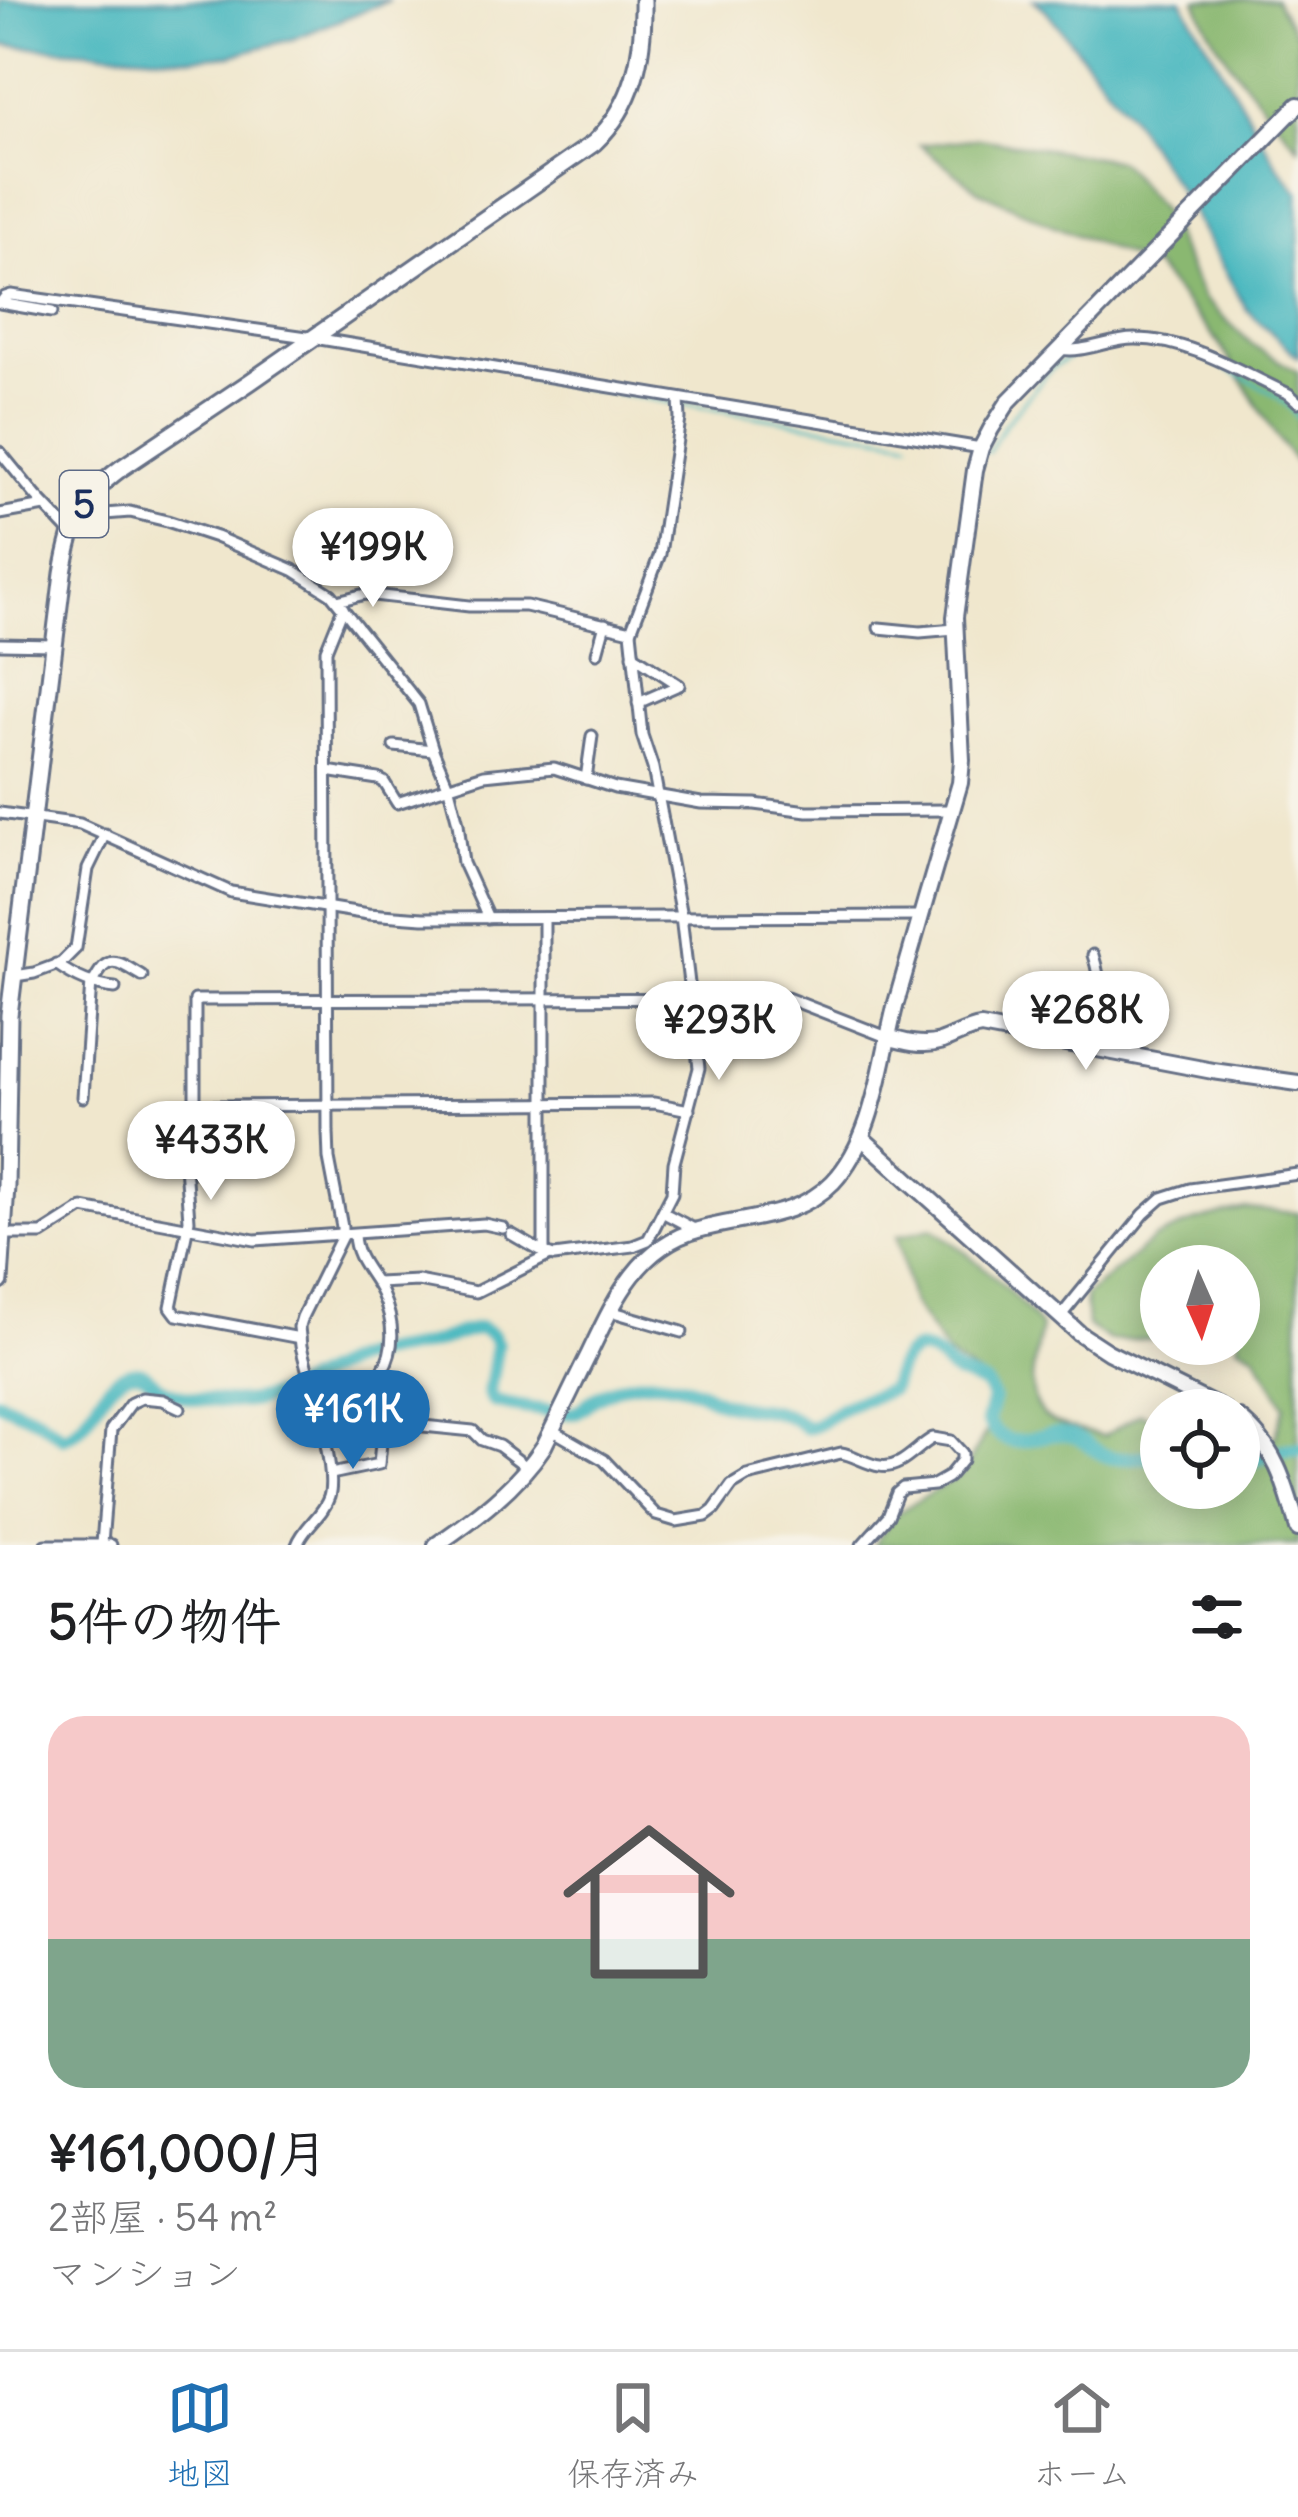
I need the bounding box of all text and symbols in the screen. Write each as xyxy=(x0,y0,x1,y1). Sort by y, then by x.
road number: 5 xyxy=(60,471,108,537)
pin: ¥199K xyxy=(289,508,457,610)
text: ¥199K xyxy=(319,522,427,571)
pin: ¥268K xyxy=(1002,971,1170,1073)
pin: ¥293K xyxy=(635,981,803,1083)
text: ¥268K xyxy=(1029,985,1143,1034)
text: ¥293K xyxy=(663,995,775,1044)
pin: ¥433K xyxy=(127,1101,295,1203)
text: ¥433K xyxy=(154,1115,268,1164)
north arrow xyxy=(1140,1245,1260,1365)
map controls xyxy=(1140,1245,1260,1509)
pin: ¥161K xyxy=(269,1370,437,1472)
text: ¥161K xyxy=(303,1384,403,1433)
button: locate xyxy=(1140,1389,1260,1509)
icon: filters xyxy=(1184,1584,1250,1650)
text: 5件の物件 xyxy=(48,1589,281,1653)
icon: home xyxy=(541,1794,757,2010)
text: ¥161,000/月 xyxy=(48,2121,328,2185)
text: 2部屋 · 54 m² xyxy=(48,2193,278,2242)
text: マンション xyxy=(48,2249,241,2298)
tab: 地図 xyxy=(167,2375,233,2495)
tab: 保存済み xyxy=(567,2375,699,2495)
tab: ホーム xyxy=(1033,2375,1131,2495)

